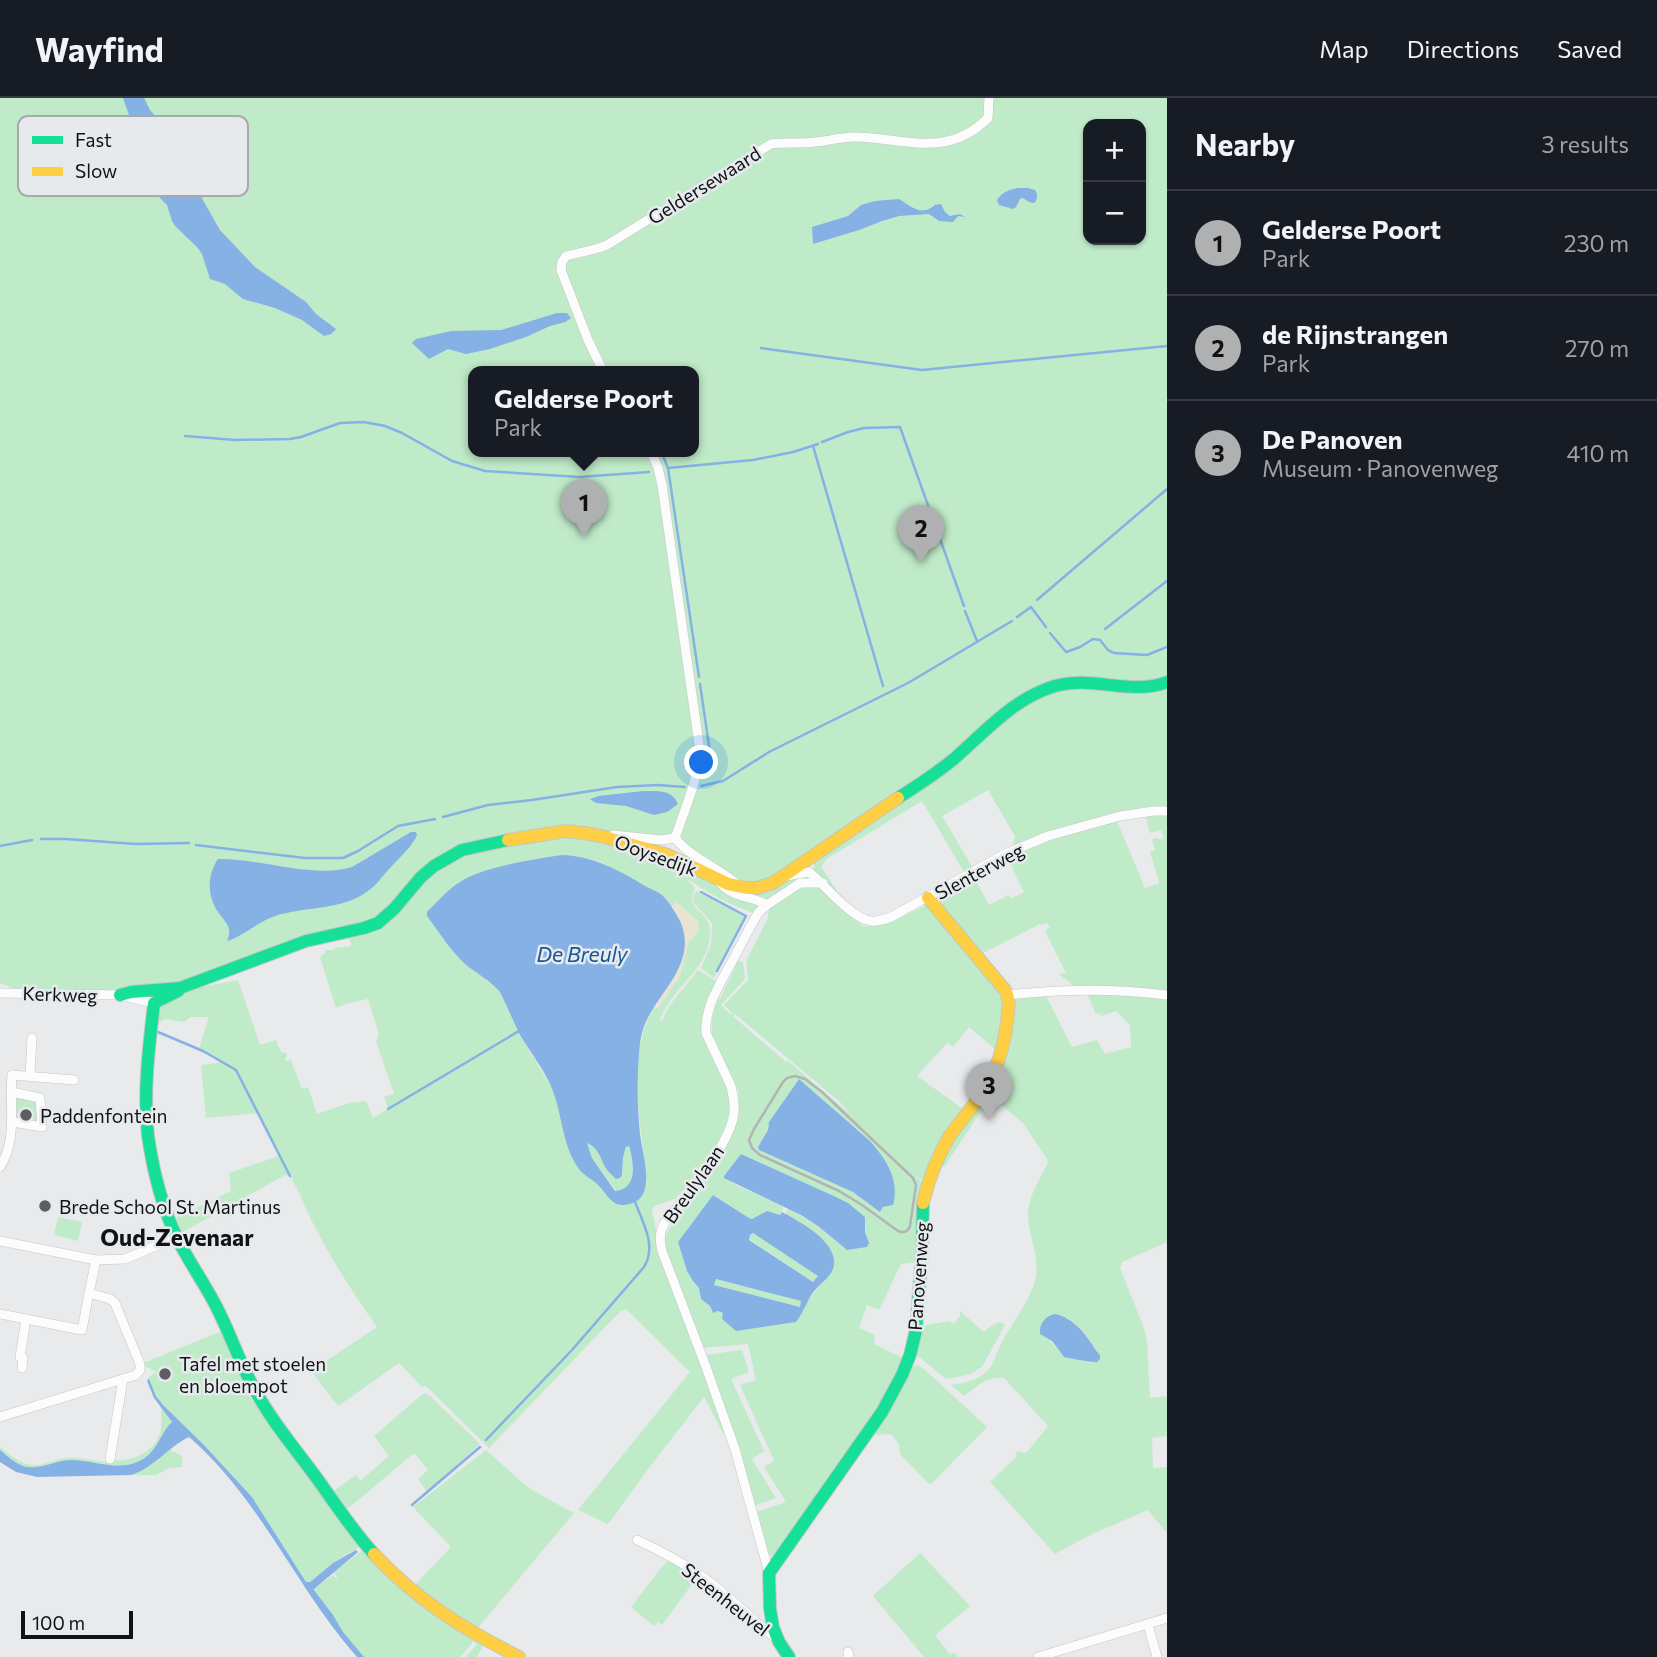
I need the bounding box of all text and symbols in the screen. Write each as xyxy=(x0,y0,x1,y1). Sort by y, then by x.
text: Wayfind xyxy=(35,28,164,69)
text: Map xyxy=(1319,34,1369,63)
text: Directions xyxy=(1407,34,1519,63)
text: Saved xyxy=(1557,34,1622,63)
legend xyxy=(18,116,248,196)
map controls xyxy=(1083,119,1146,245)
button: + xyxy=(1083,119,1146,182)
text: Nearby xyxy=(1195,125,1295,162)
text: Fast xyxy=(75,128,112,151)
text: 3 results xyxy=(1542,130,1629,158)
street label: Geldersewaard xyxy=(643,141,765,229)
text: Slow xyxy=(75,159,117,182)
button: − xyxy=(1083,182,1146,245)
text: Gelderse Poort xyxy=(1262,213,1441,244)
text: 1 xyxy=(1213,229,1223,257)
text: 230 m xyxy=(1564,229,1629,257)
text: Park xyxy=(1262,244,1310,272)
text: de Rijnstrangen xyxy=(1262,318,1448,349)
text: 2 xyxy=(1211,334,1225,362)
text: 270 m xyxy=(1565,334,1629,362)
text: Park xyxy=(1262,349,1310,377)
popup xyxy=(468,366,699,457)
text: Gelderse Poort xyxy=(494,382,673,413)
text: Park xyxy=(494,413,542,441)
text: De Panoven xyxy=(1262,423,1403,454)
text: 3 xyxy=(1211,439,1225,467)
text: 410 m xyxy=(1567,439,1629,467)
text: Museum · Panovenweg xyxy=(1262,454,1499,482)
pin: 1 xyxy=(561,479,607,537)
pin: 2 xyxy=(898,505,944,563)
your location xyxy=(684,745,718,779)
street label: Ooysedijk xyxy=(612,829,700,881)
street label: Slenterweg xyxy=(931,838,1027,904)
water label: De Breuly xyxy=(536,941,629,966)
street label: Kerkweg xyxy=(22,981,98,1007)
pin: 3 xyxy=(966,1062,1012,1120)
place label: Paddenfontein xyxy=(40,1104,167,1127)
marker: Paddenfontein xyxy=(18,1107,34,1123)
street label: Breulylaan xyxy=(658,1140,728,1228)
place label: Brede School St. Martinus xyxy=(59,1195,281,1218)
marker: Brede School St. Martinus xyxy=(37,1198,53,1214)
street label: Panovenweg xyxy=(903,1221,933,1331)
district label: Oud-Zevenaar xyxy=(100,1223,254,1251)
place label: Tafel met stoelen en bloempot xyxy=(179,1352,326,1397)
marker: Tafel met stoelen en bloempot xyxy=(157,1366,173,1382)
street label: Steenheuvel xyxy=(677,1558,775,1640)
scale bar xyxy=(21,1608,133,1640)
text: 100 m xyxy=(32,1611,85,1634)

